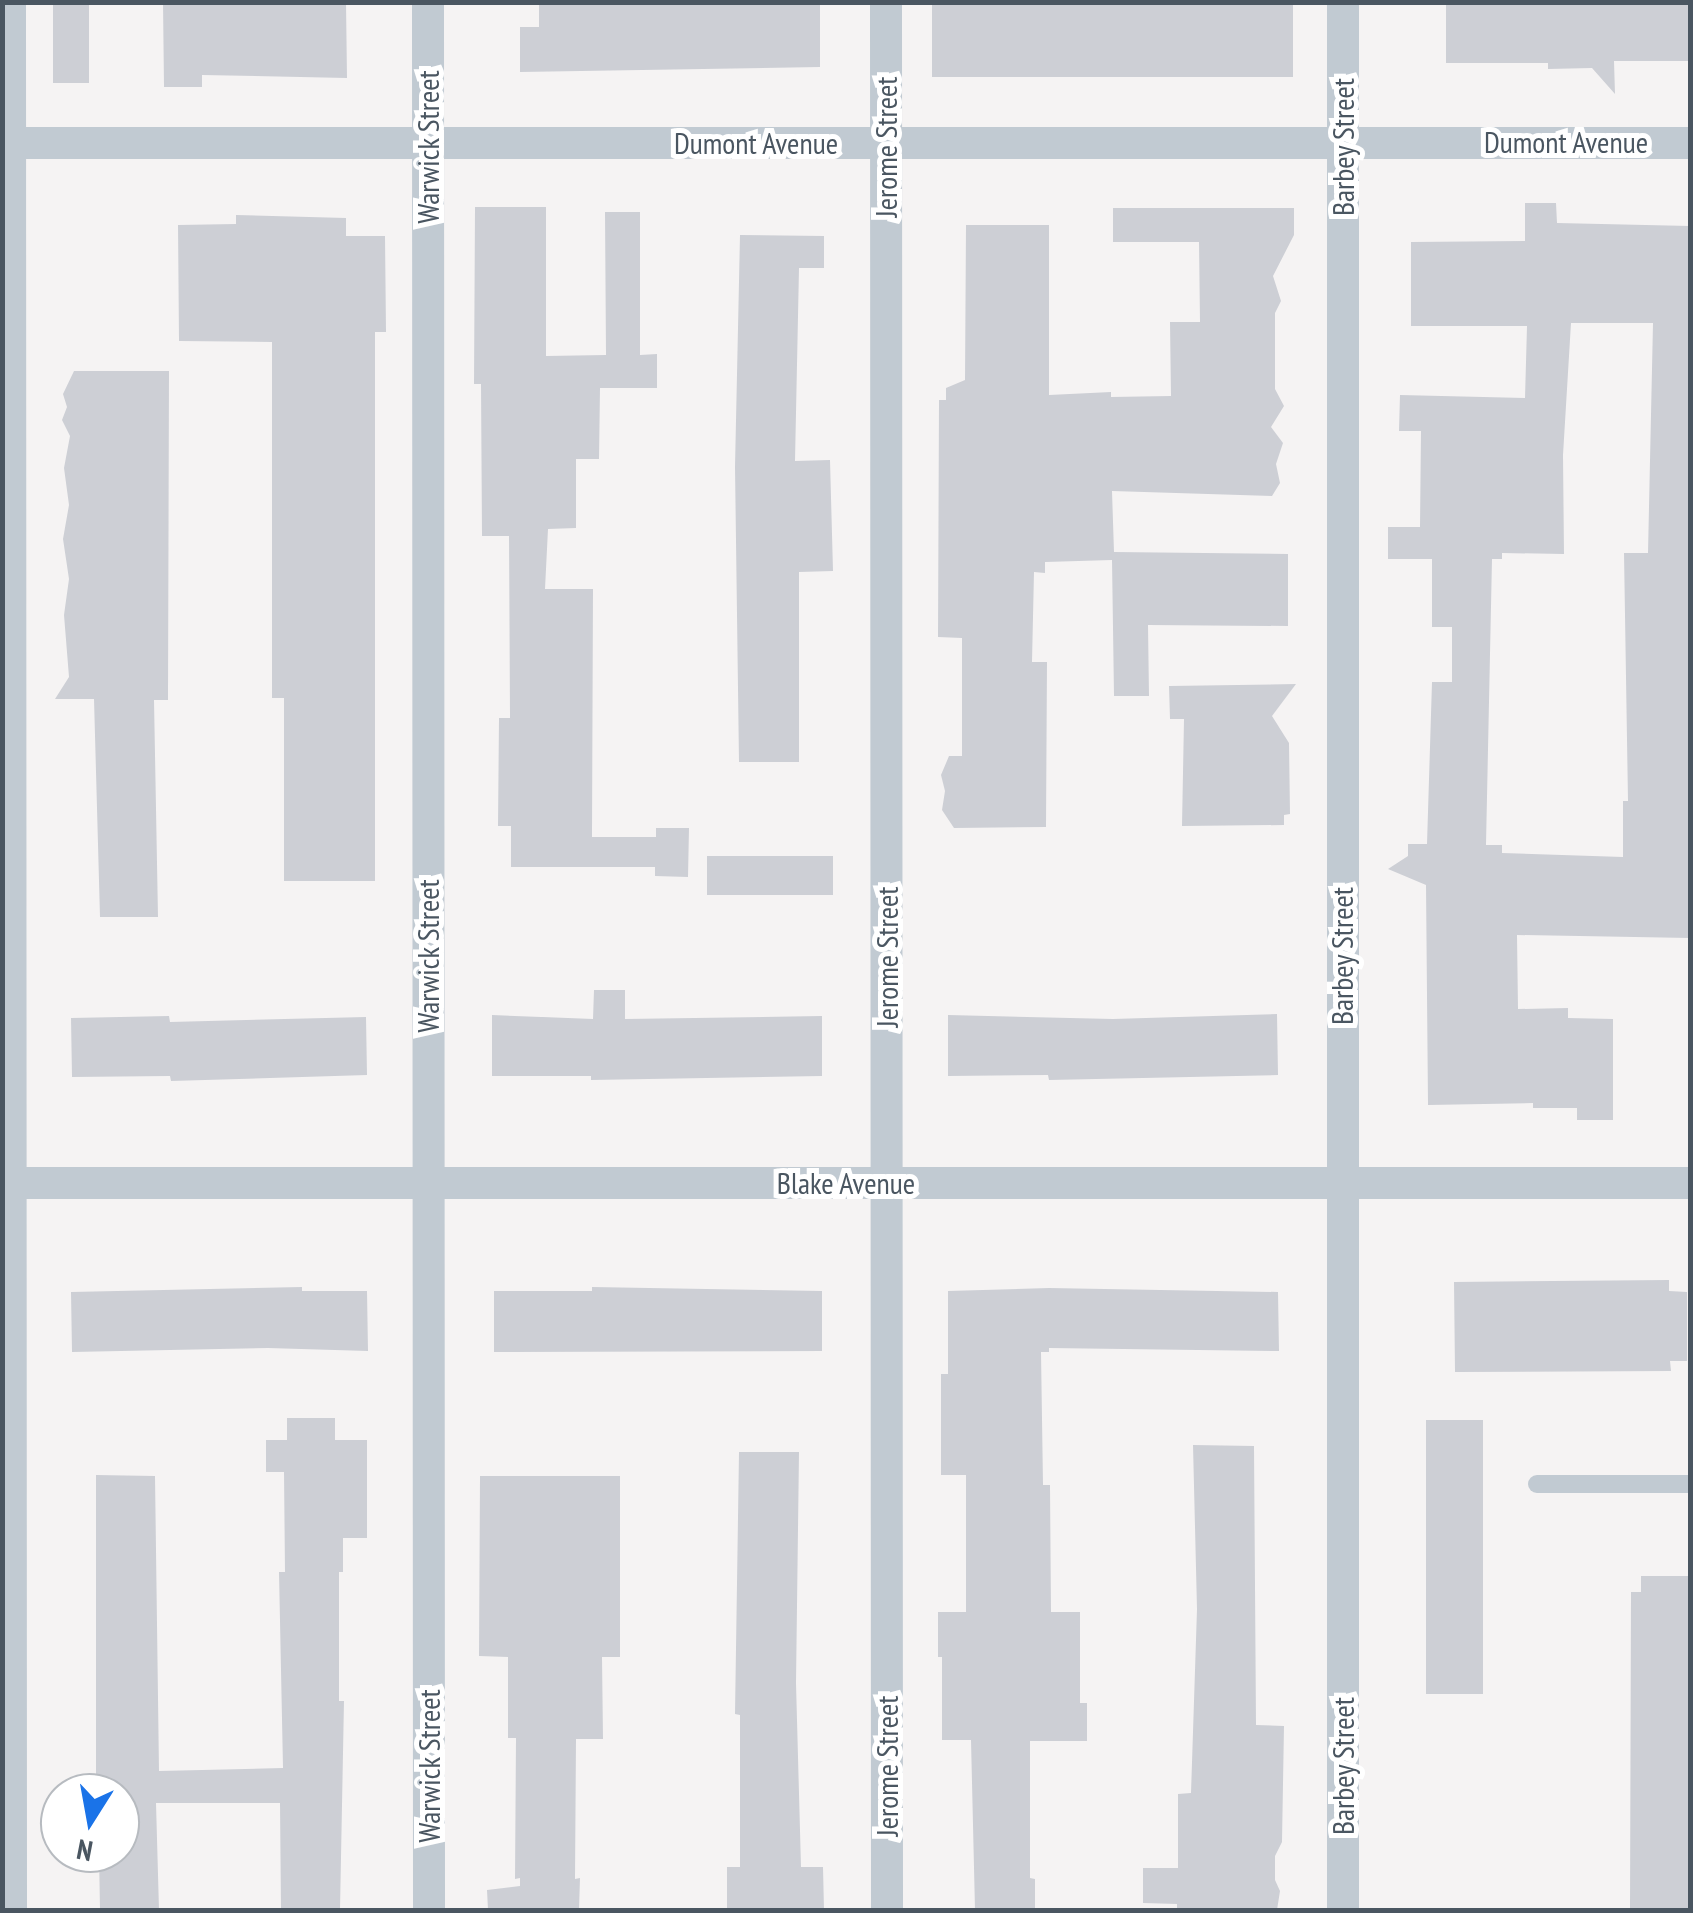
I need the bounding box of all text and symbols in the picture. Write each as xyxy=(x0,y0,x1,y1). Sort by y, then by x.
street label: Warwick Street xyxy=(410,70,446,224)
street label: Jerome Street xyxy=(868,76,904,218)
street label: Barbey Street xyxy=(1325,78,1361,216)
street label: Dumont Avenue xyxy=(1484,124,1648,160)
street label: Dumont Avenue xyxy=(674,125,838,161)
street label: Warwick Street xyxy=(410,879,446,1033)
street label: Jerome Street xyxy=(869,886,905,1028)
street label: Barbey Street xyxy=(1324,887,1360,1025)
street label: Blake Avenue xyxy=(776,1165,916,1201)
street label: Warwick Street xyxy=(411,1689,447,1843)
street label: Jerome Street xyxy=(869,1695,905,1837)
street label: Barbey Street xyxy=(1325,1697,1361,1835)
north arrow xyxy=(40,1773,140,1873)
text: N xyxy=(74,1831,96,1871)

